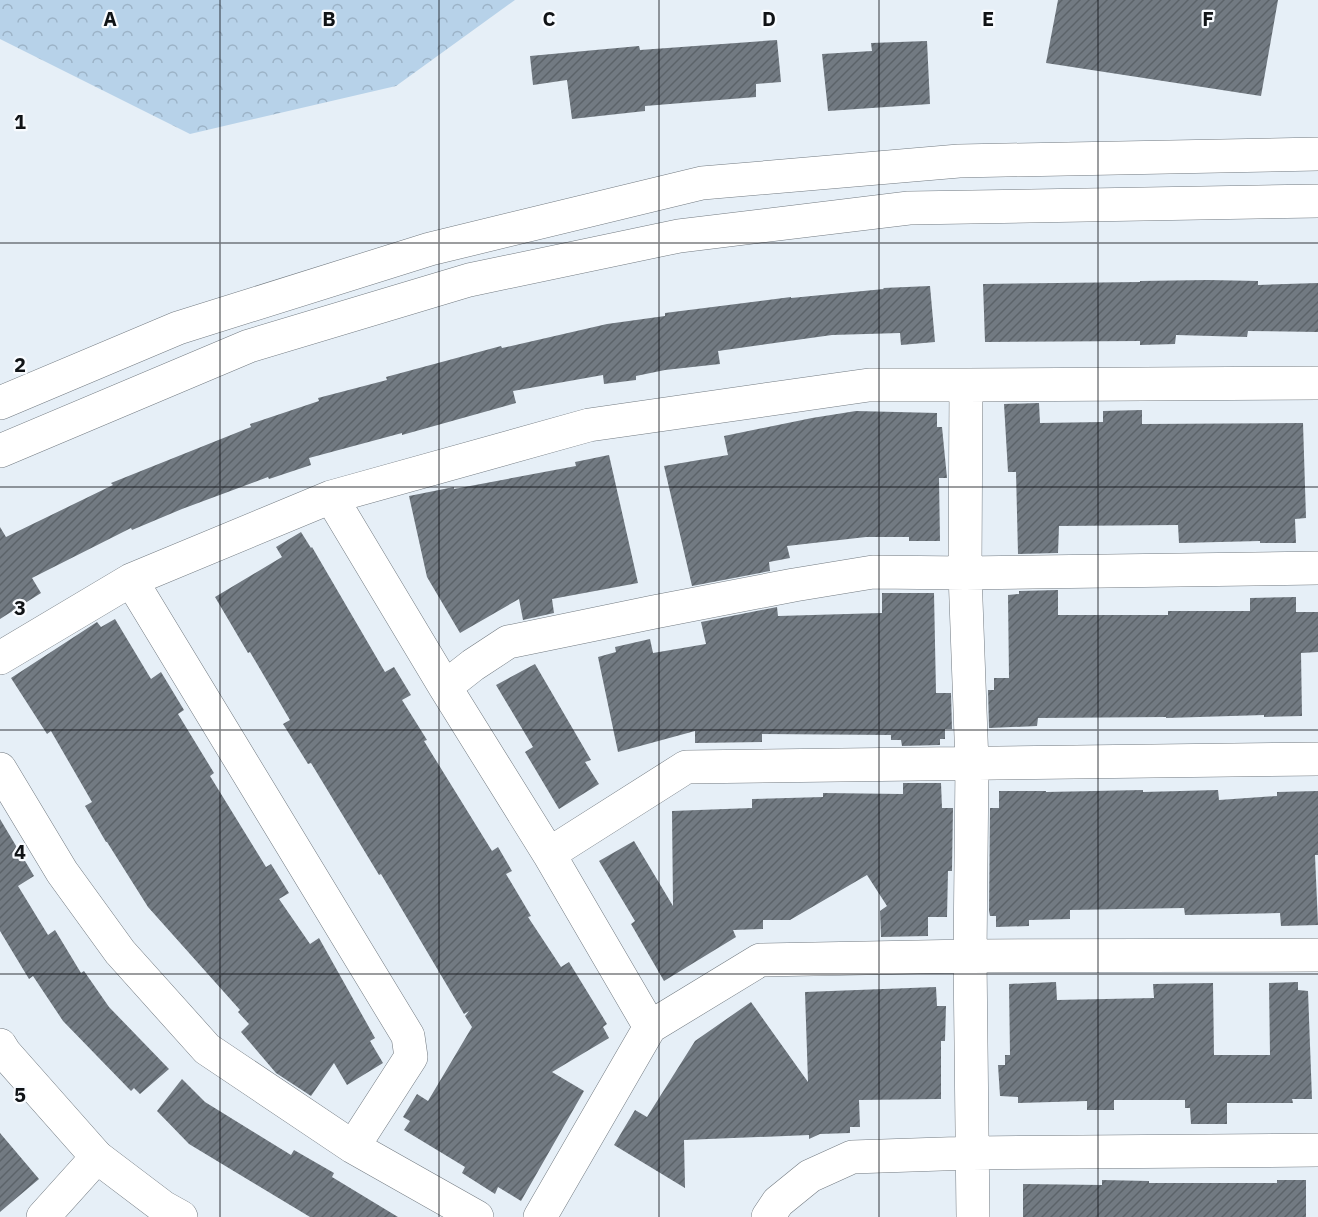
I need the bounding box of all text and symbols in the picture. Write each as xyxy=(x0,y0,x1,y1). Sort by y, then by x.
text: A xyxy=(103,5,117,32)
text: B xyxy=(322,5,336,32)
text: C xyxy=(542,5,556,32)
text: D xyxy=(762,5,776,32)
text: E xyxy=(982,5,994,32)
text: F xyxy=(1202,5,1214,32)
text: 1 xyxy=(14,108,26,135)
text: 2 xyxy=(14,351,26,378)
text: 3 xyxy=(14,594,26,621)
text: 4 xyxy=(14,838,26,865)
text: 5 xyxy=(14,1081,26,1108)

